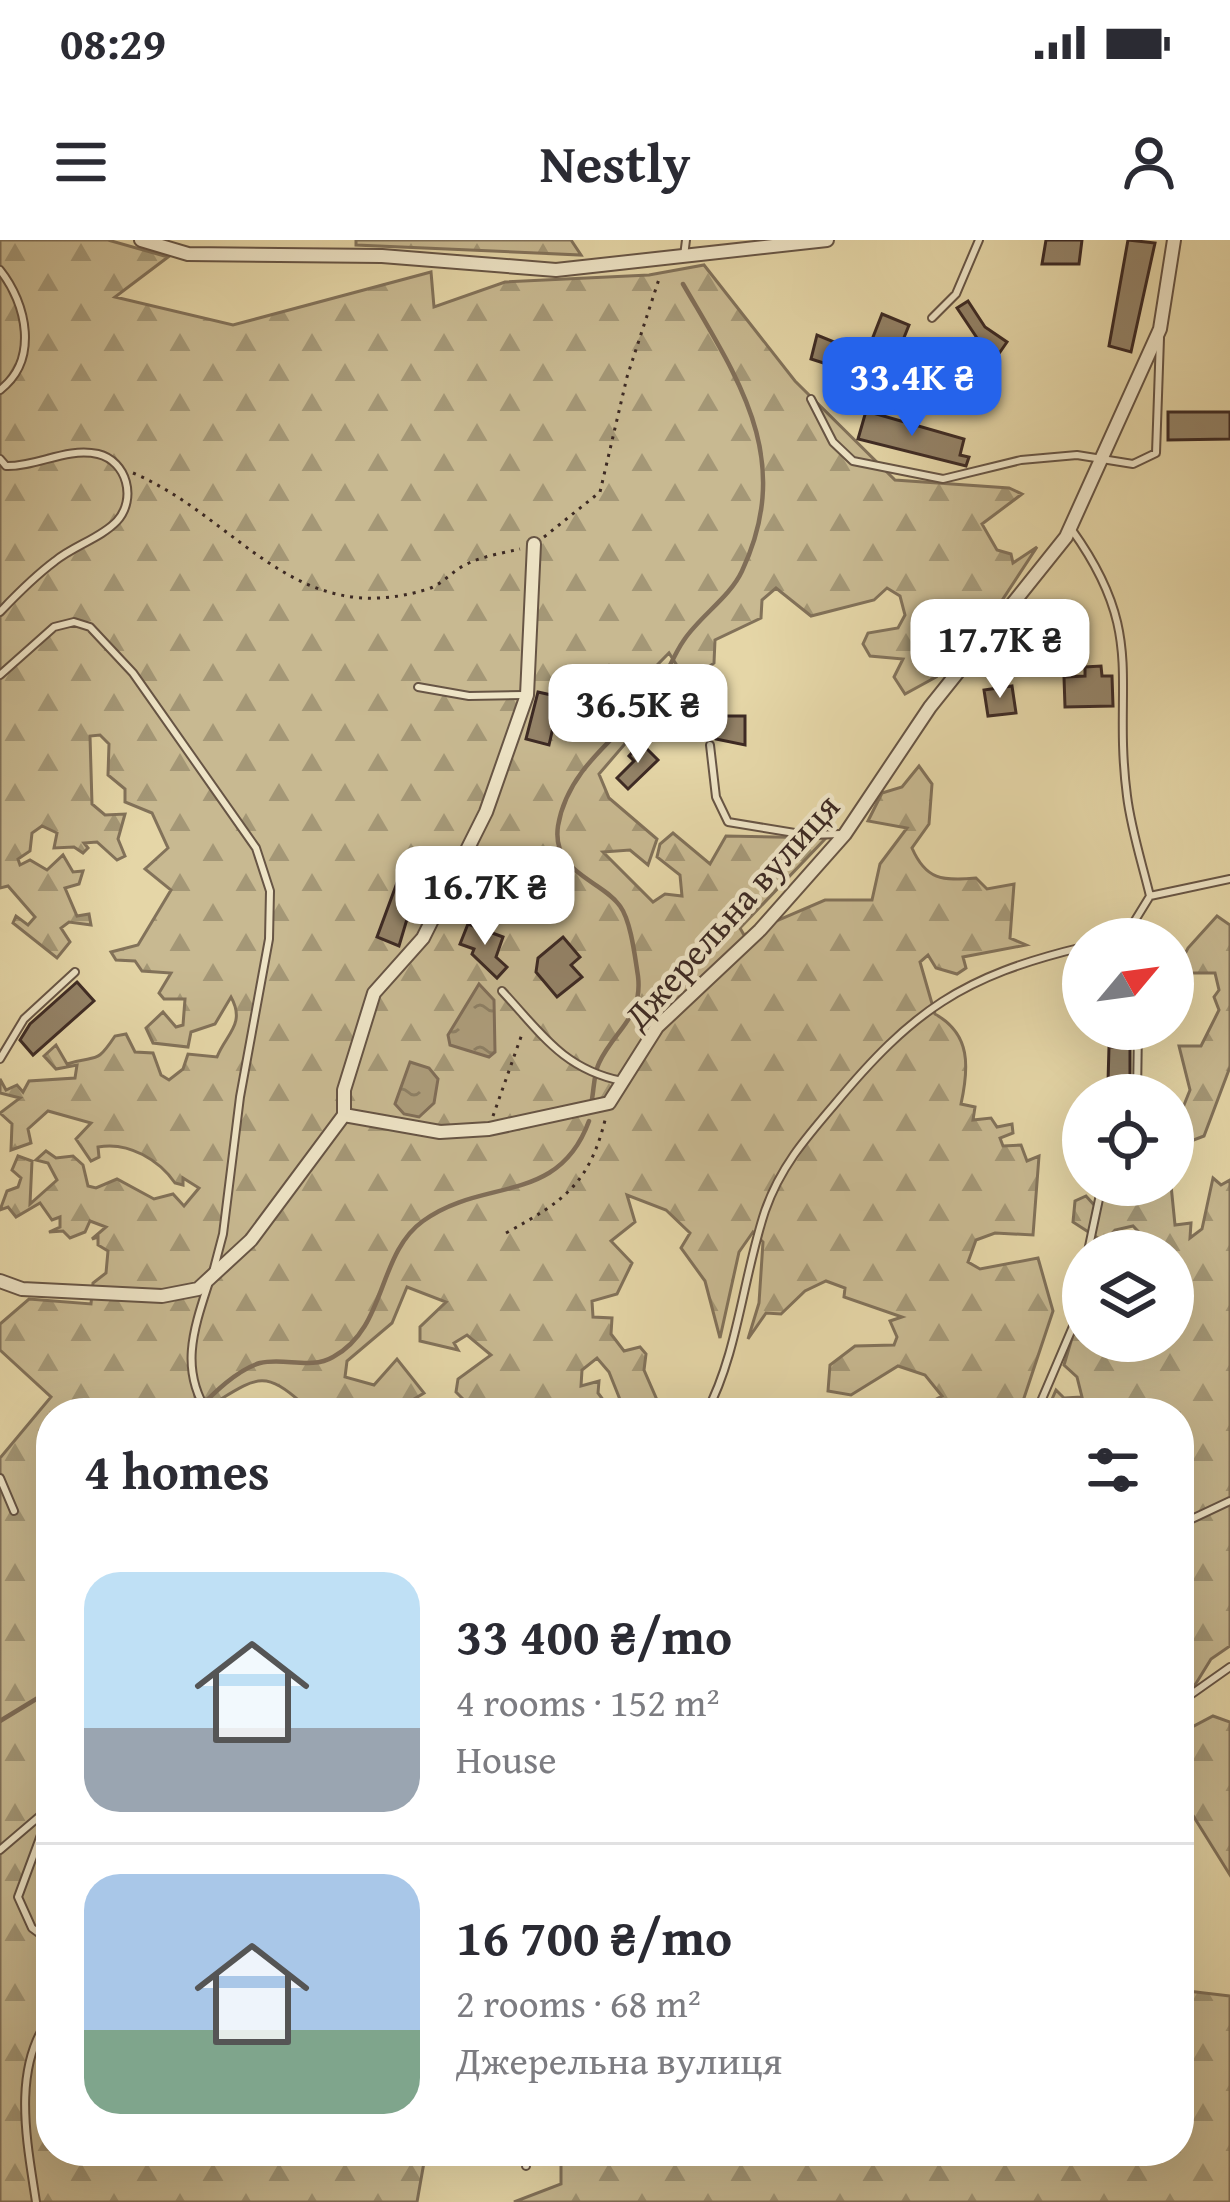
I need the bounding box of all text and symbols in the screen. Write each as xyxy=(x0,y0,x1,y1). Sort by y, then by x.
text: 08:29 xyxy=(60,10,166,75)
text: Nestly xyxy=(540,123,690,202)
icon: menu xyxy=(48,129,114,195)
icon: person xyxy=(1116,129,1182,195)
pin: 33.4K ₴ xyxy=(801,337,1023,439)
text: 33.4K ₴ xyxy=(849,347,975,404)
pin: 17.7K ₴ xyxy=(889,599,1111,701)
text: 17.7K ₴ xyxy=(937,609,1063,666)
pin: 36.5K ₴ xyxy=(527,664,749,766)
text: 36.5K ₴ xyxy=(575,674,701,731)
street label: Джерельна вулиця xyxy=(610,781,851,1041)
pin: 16.7K ₴ xyxy=(374,846,596,948)
text: 16.7K ₴ xyxy=(422,856,548,913)
north arrow xyxy=(1062,918,1194,1050)
map controls xyxy=(1062,918,1194,1362)
button: locate xyxy=(1062,1074,1194,1206)
button: layers xyxy=(1062,1230,1194,1362)
text: 4 homes xyxy=(84,1433,270,1508)
icon: filters xyxy=(1080,1437,1146,1503)
text: 33 400 ₴/mo xyxy=(456,1598,732,1673)
icon: home xyxy=(180,1620,324,1764)
text: 4 rooms · 152 m² xyxy=(456,1673,720,1730)
text: House xyxy=(456,1730,557,1787)
text: 16 700 ₴/mo xyxy=(456,1899,732,1974)
icon: home xyxy=(180,1922,324,2066)
text: 2 rooms · 68 m² xyxy=(456,1974,701,2031)
text: Джерельна вулиця xyxy=(456,2031,782,2088)

